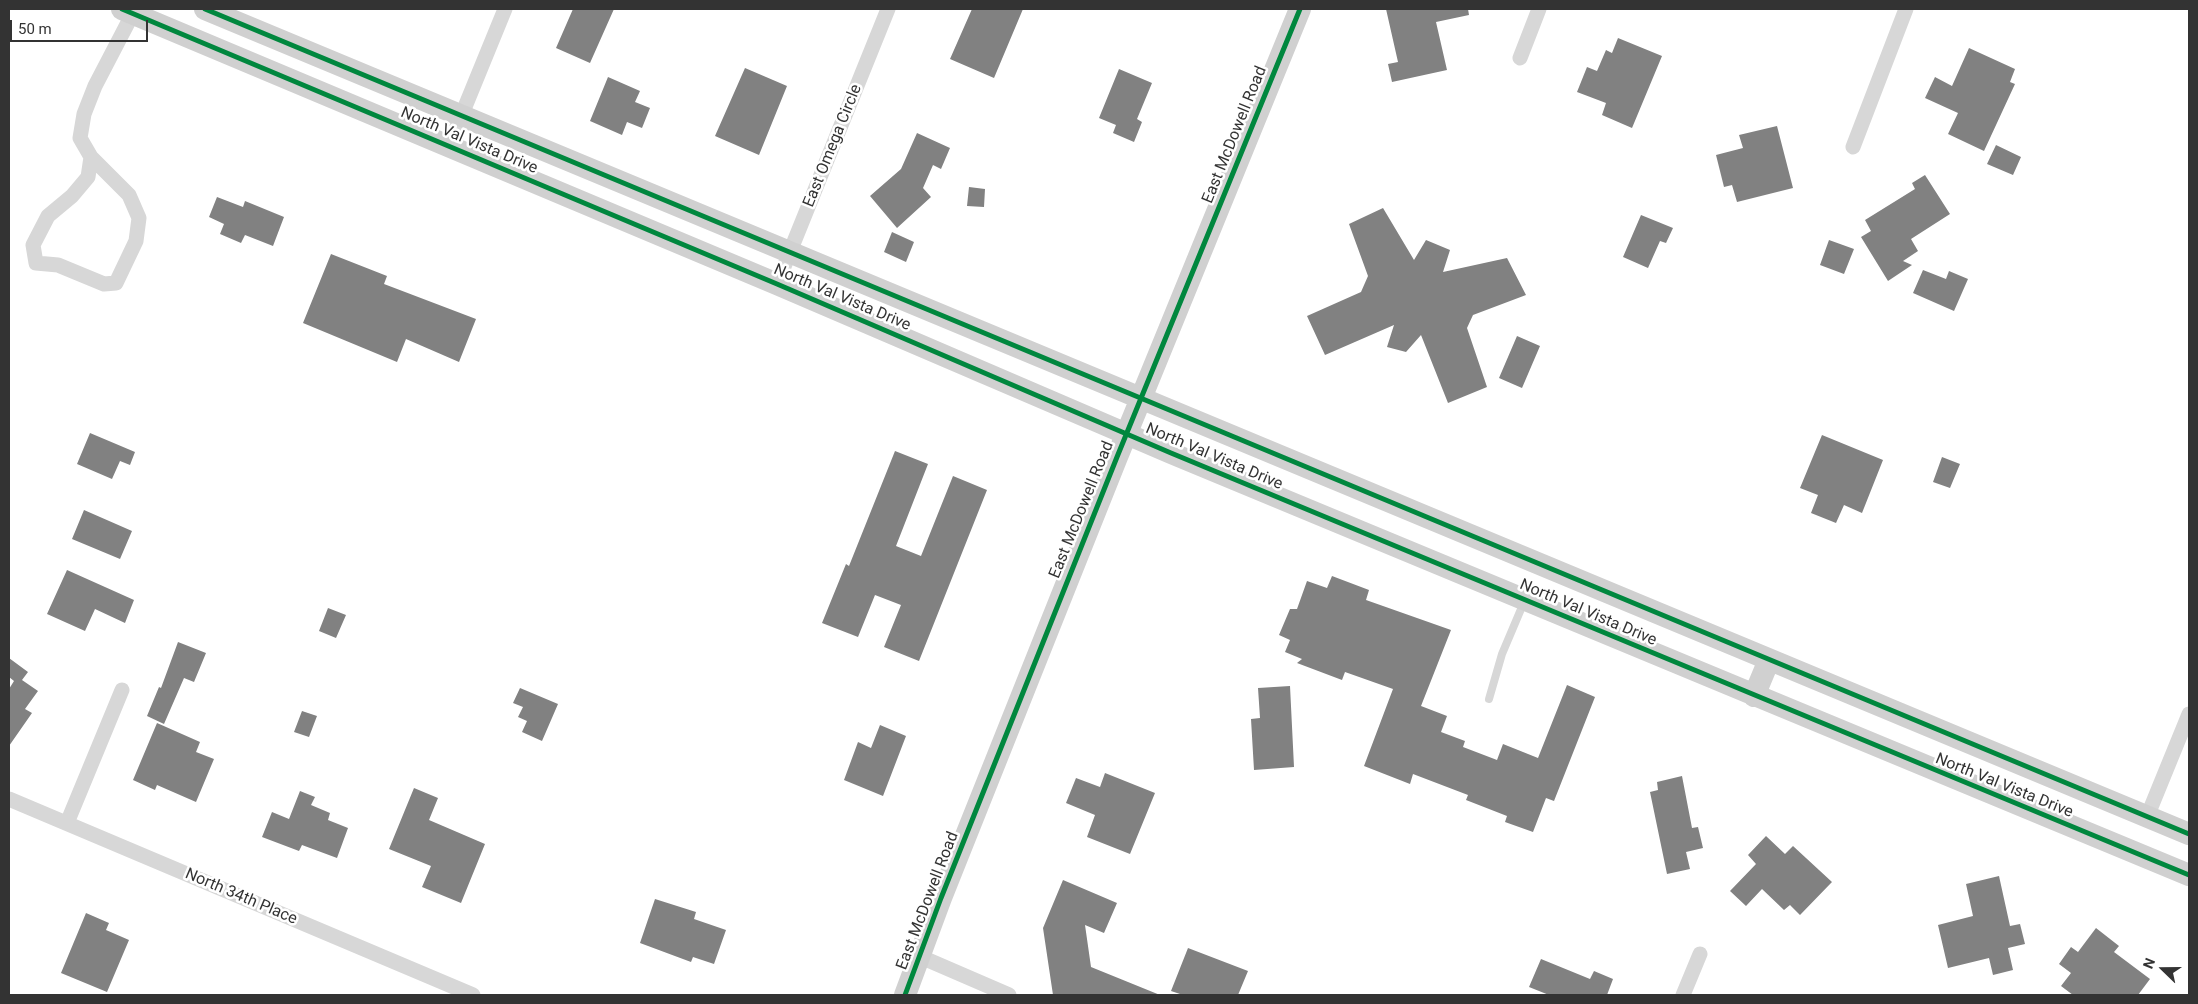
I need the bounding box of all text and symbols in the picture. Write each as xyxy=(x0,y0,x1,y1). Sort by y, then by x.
scale bar xyxy=(12,10,150,42)
text: 50 m xyxy=(18,20,52,38)
street label: East McDowell Road xyxy=(1199,64,1271,206)
street label: East Omega Circle xyxy=(800,82,866,210)
street label: North Val Vista Drive xyxy=(398,103,540,179)
street label: North Val Vista Drive xyxy=(771,260,913,336)
street label: North Val Vista Drive xyxy=(1143,419,1285,495)
street label: East McDowell Road xyxy=(1046,439,1118,581)
street label: North Val Vista Drive xyxy=(1517,575,1659,651)
street label: North Val Vista Drive xyxy=(1932,750,2076,822)
street label: East McDowell Road xyxy=(893,829,963,973)
street label: North 34th Place xyxy=(182,865,300,929)
north arrow xyxy=(2138,944,2188,994)
text: N xyxy=(2140,956,2158,971)

